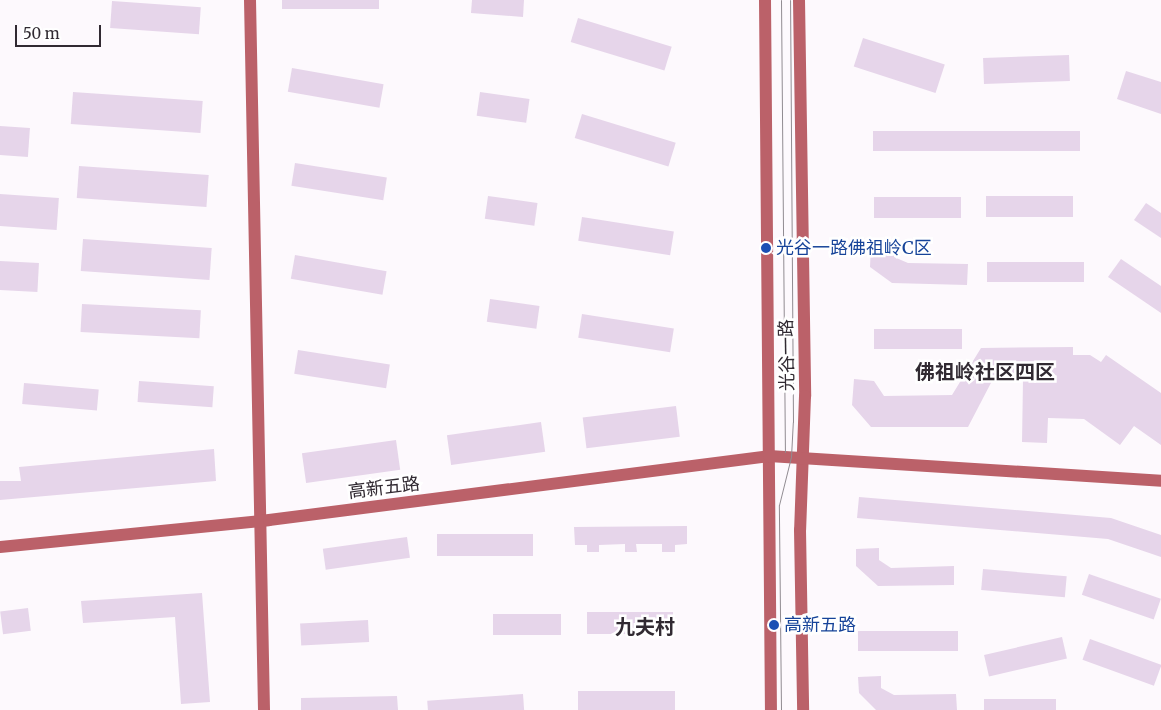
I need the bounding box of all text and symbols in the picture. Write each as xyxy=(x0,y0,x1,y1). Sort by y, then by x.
scale bar xyxy=(18,15,104,47)
text: 50 m xyxy=(23,24,60,43)
place label: 光谷一路佛祖岭C区 xyxy=(776,237,932,259)
marker: 光谷一路佛祖岭C区 xyxy=(760,242,772,254)
street label: 光谷一路 xyxy=(776,319,798,391)
district label: 佛祖岭社区四区 xyxy=(915,359,1055,383)
street label: 高新五路 xyxy=(347,473,421,503)
district label: 九夫村 xyxy=(615,614,675,638)
place label: 高新五路 xyxy=(784,614,856,636)
marker: 高新五路 xyxy=(768,619,780,631)

